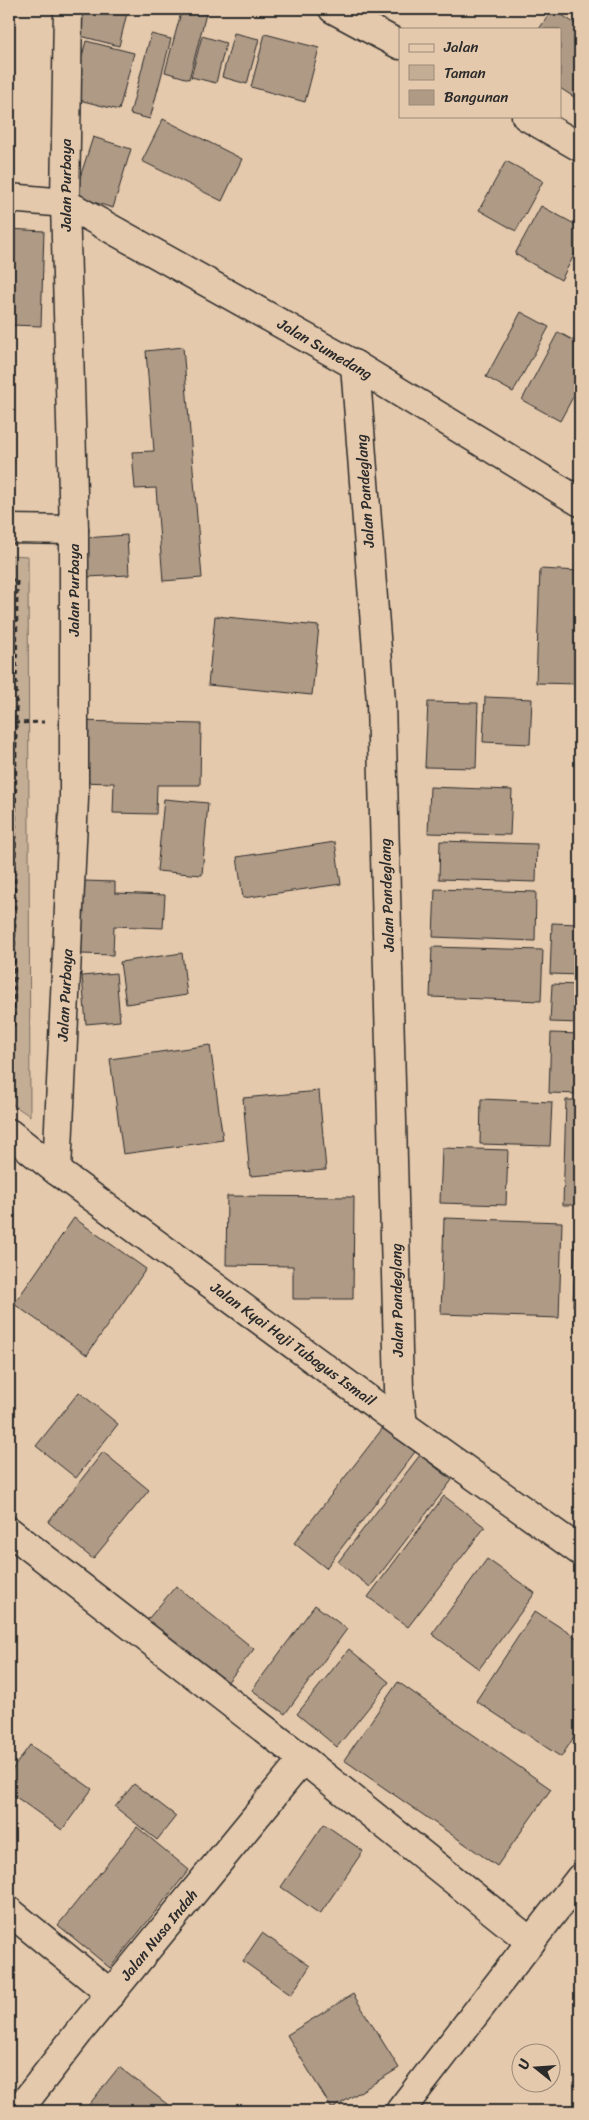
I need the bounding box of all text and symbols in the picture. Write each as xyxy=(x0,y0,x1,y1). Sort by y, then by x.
legend xyxy=(399,28,562,118)
text: Jalan xyxy=(443,34,478,60)
text: Taman xyxy=(444,60,486,86)
text: Bangunan xyxy=(444,84,508,110)
street label: Jalan Purbaya xyxy=(53,138,79,232)
street label: Jalan Sumedang xyxy=(272,311,377,387)
street label: Jalan Pandeglang xyxy=(348,433,382,550)
street label: Jalan Purbaya xyxy=(61,543,87,637)
street label: Jalan Pandeglang xyxy=(372,837,402,953)
street label: Jalan Purbaya xyxy=(50,948,80,1043)
street label: Jalan Pandeglang xyxy=(383,1243,411,1358)
street label: Jalan Kyai Haji Tubagus Ismail xyxy=(204,1274,382,1413)
street label: Jalan Nusa Indah xyxy=(113,1883,204,1987)
north arrow xyxy=(512,2042,562,2092)
text: U xyxy=(511,2056,538,2072)

